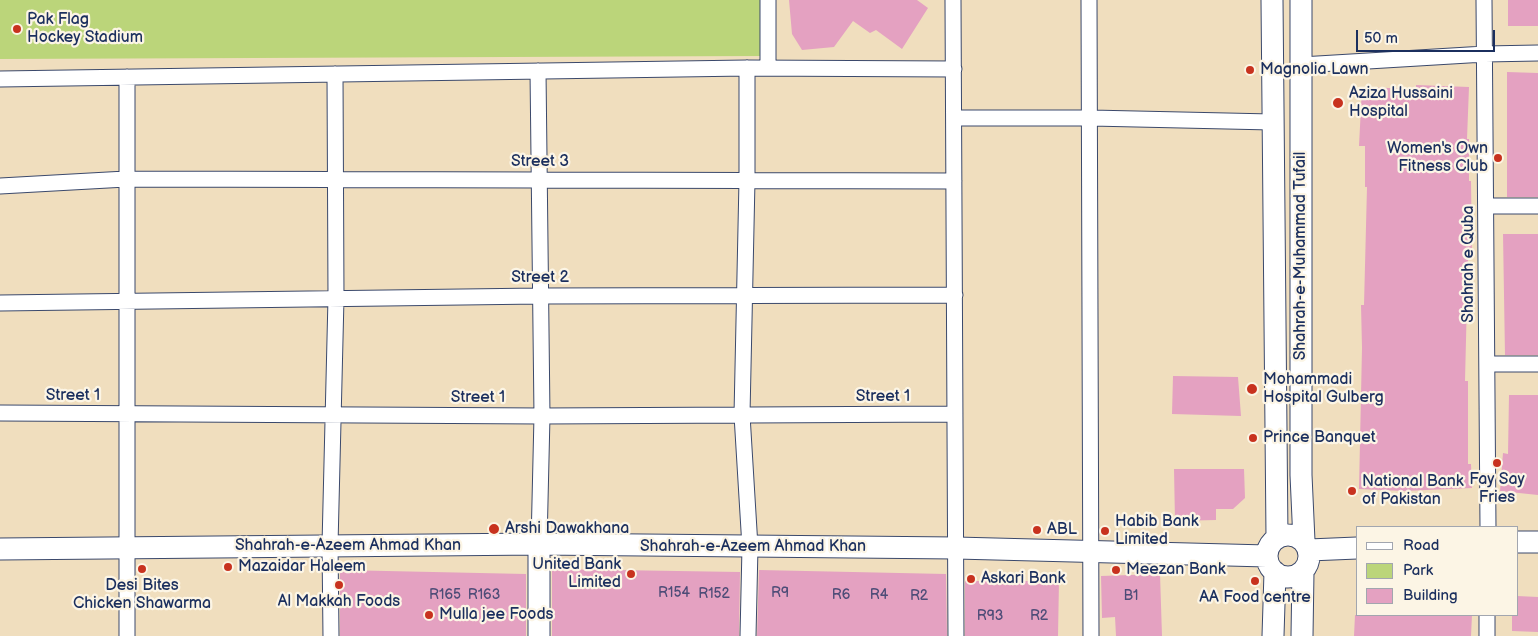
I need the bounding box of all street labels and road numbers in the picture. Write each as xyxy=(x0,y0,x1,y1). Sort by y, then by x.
street label: Street 3 xyxy=(511,152,569,172)
street label: Shahrah-e-Muhammad Tufail xyxy=(1291,152,1311,360)
street label: Shahrah e Quba xyxy=(1459,205,1479,323)
street label: Street 2 xyxy=(511,268,569,288)
street label: Street 1 xyxy=(46,386,100,406)
street label: Street 1 xyxy=(856,387,910,407)
street label: Street 1 xyxy=(451,388,505,408)
street label: Shahrah-e-Azeem Ahmad Khan xyxy=(235,536,461,556)
street label: Shahrah-e-Azeem Ahmad Khan xyxy=(640,537,866,557)

